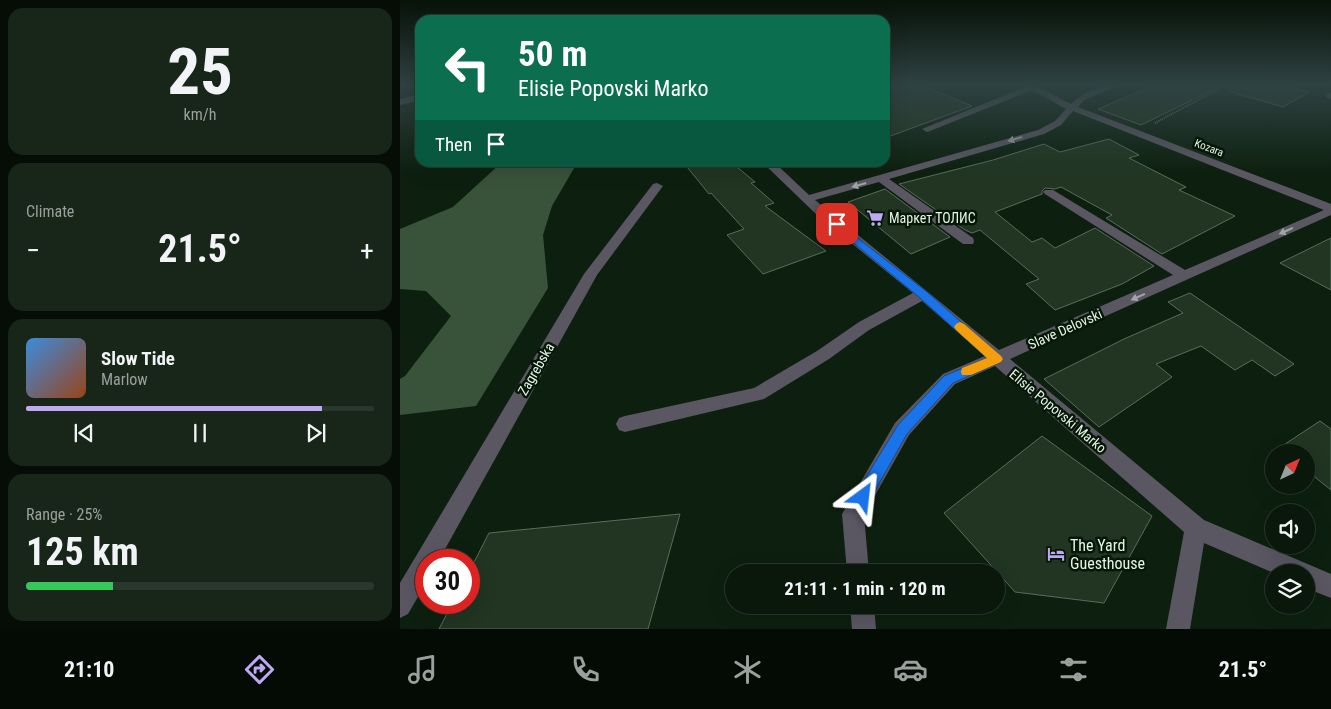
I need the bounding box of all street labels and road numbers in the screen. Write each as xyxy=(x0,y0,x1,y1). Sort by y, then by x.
street label: Kozara xyxy=(1193,137,1225,159)
street label: Slave Delovski xyxy=(1026,306,1104,352)
street label: Zagrebska xyxy=(515,340,557,398)
street label: Elisie Popovski Marko xyxy=(1006,366,1110,456)

